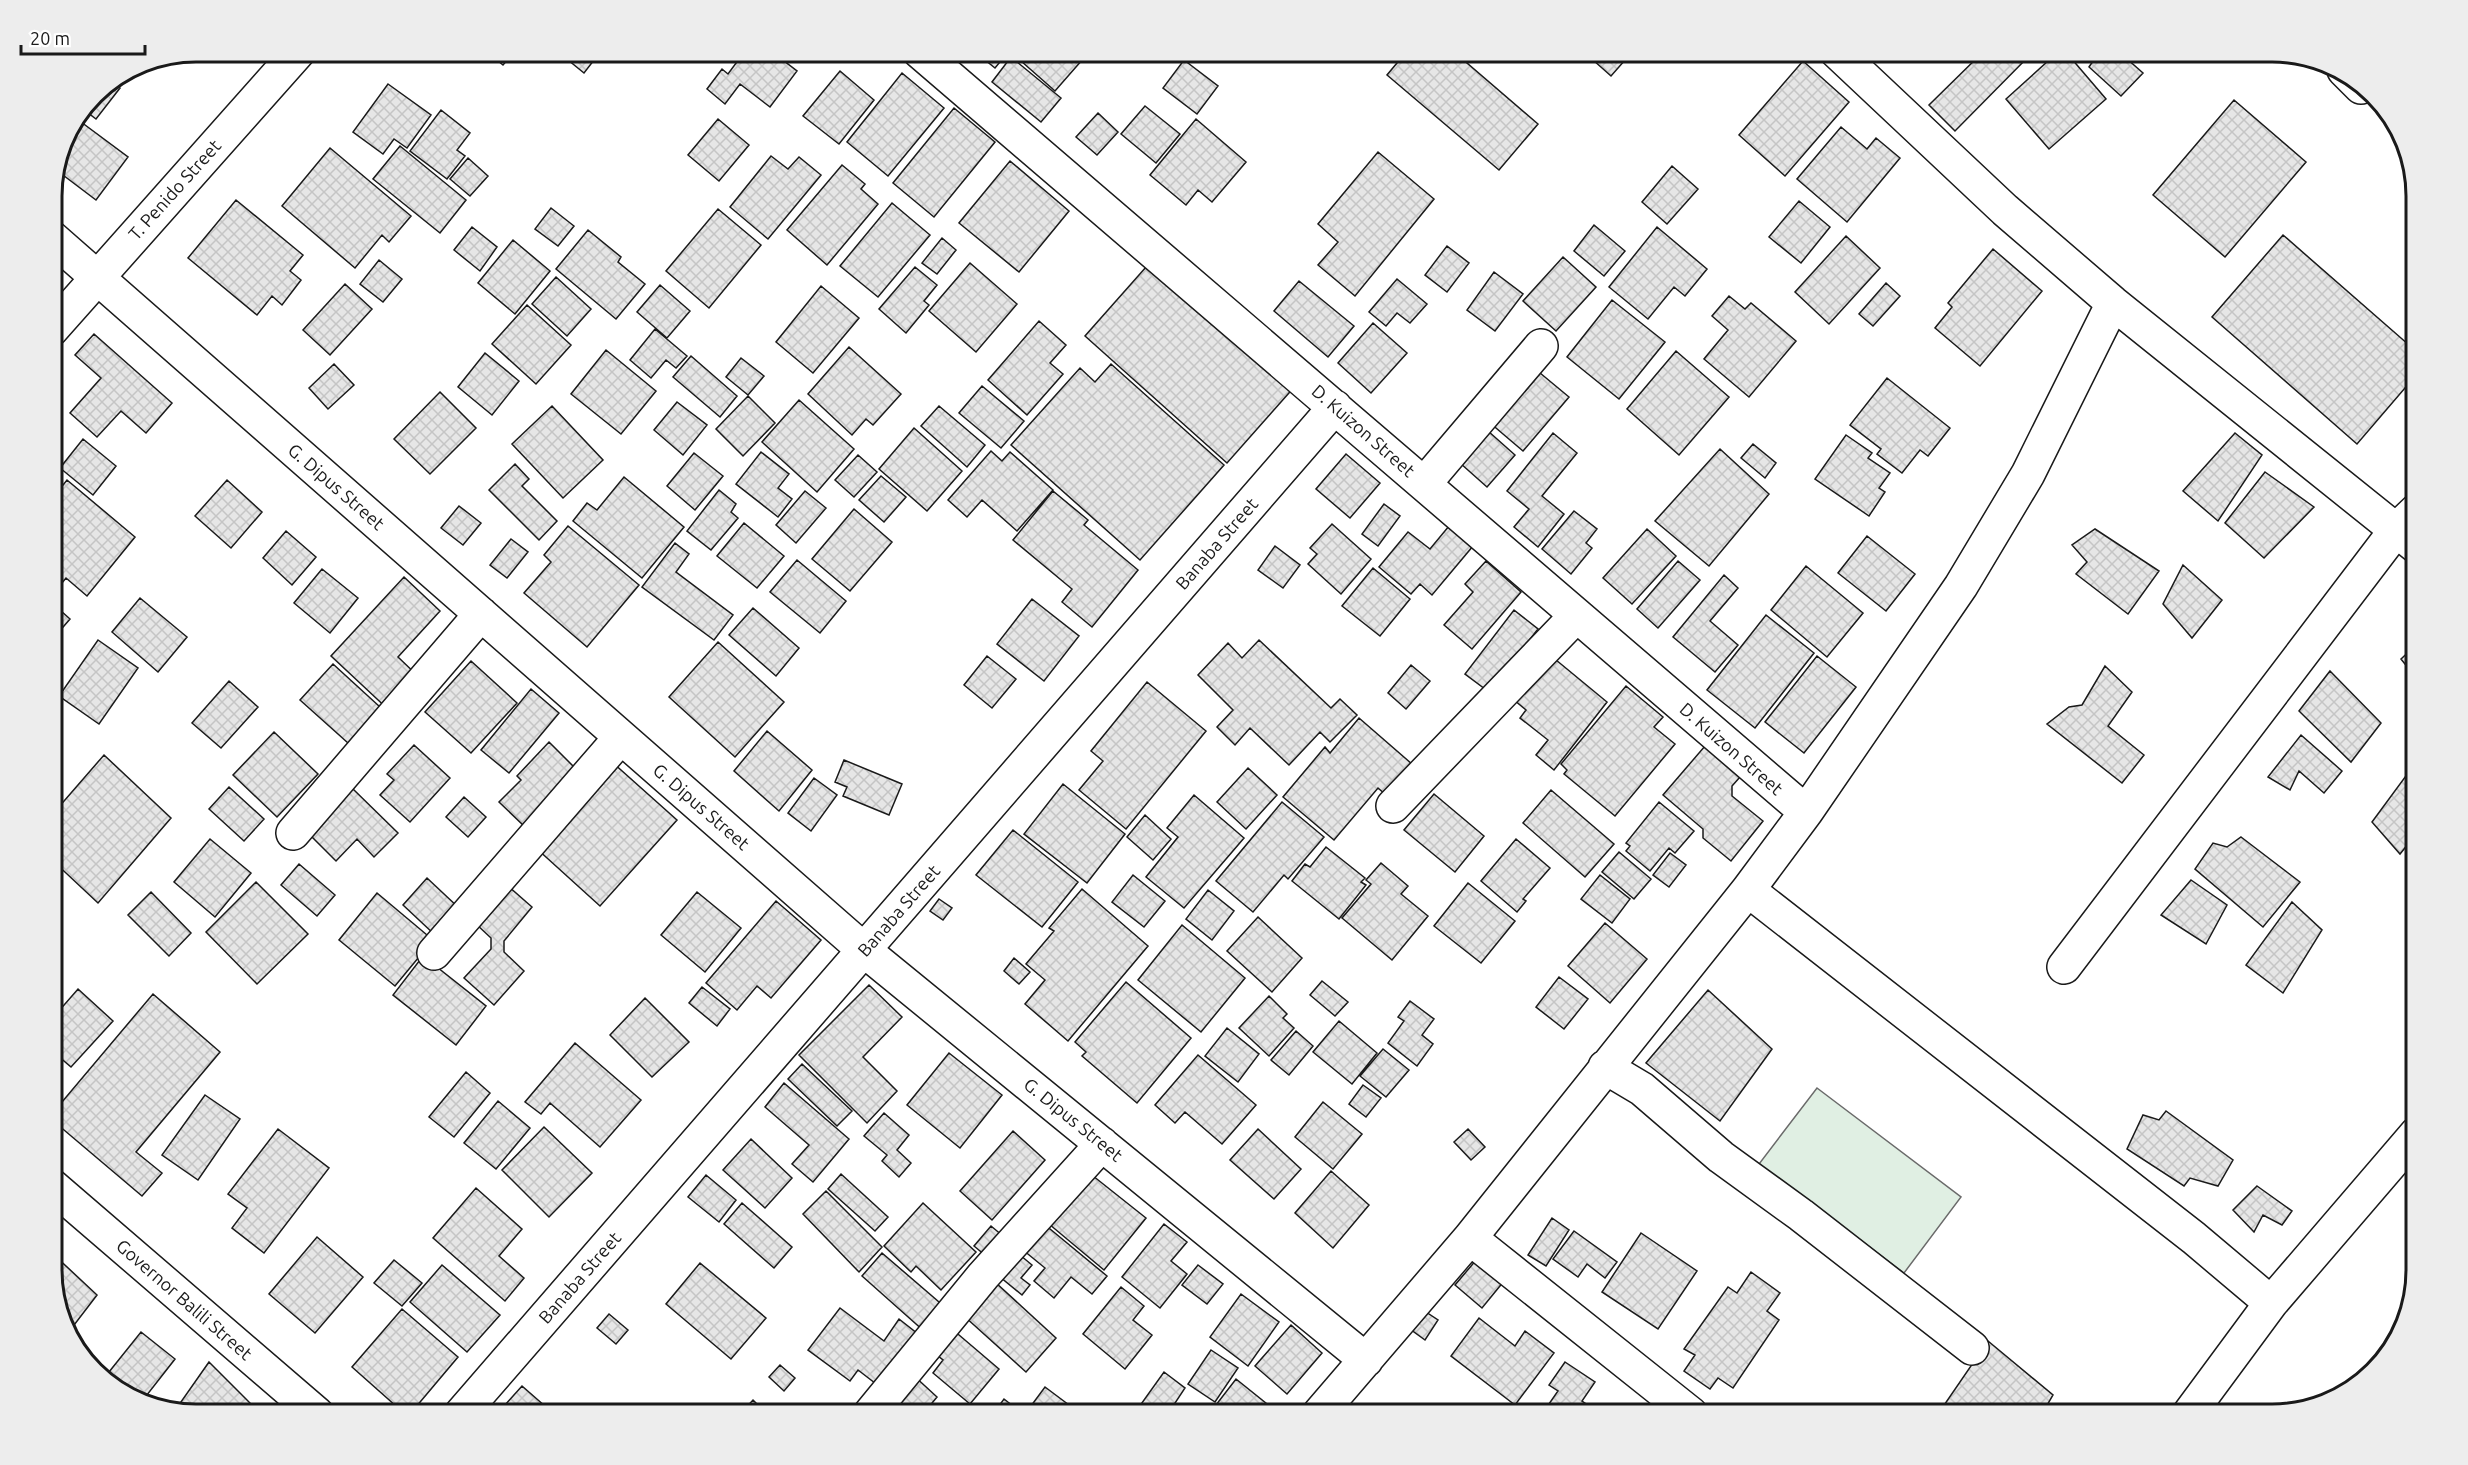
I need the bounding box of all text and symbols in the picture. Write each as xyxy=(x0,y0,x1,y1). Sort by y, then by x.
scale bar xyxy=(21,18,146,56)
text: 20 m xyxy=(30,28,70,48)
street label: T. Penido Street xyxy=(124,135,224,244)
street label: D. Kuizon Street xyxy=(1308,380,1419,480)
street label: G. Dipus Street xyxy=(284,439,389,533)
street label: Banaba Street xyxy=(1171,494,1261,593)
street label: D. Kuizon Street xyxy=(1676,698,1787,798)
street label: G. Dipus Street xyxy=(649,759,754,853)
street label: Banaba Street xyxy=(853,861,943,960)
street label: G. Dipus Street xyxy=(1020,1073,1127,1165)
street label: Banaba Street xyxy=(534,1228,624,1327)
street label: Governor Balili Street xyxy=(113,1235,256,1364)

